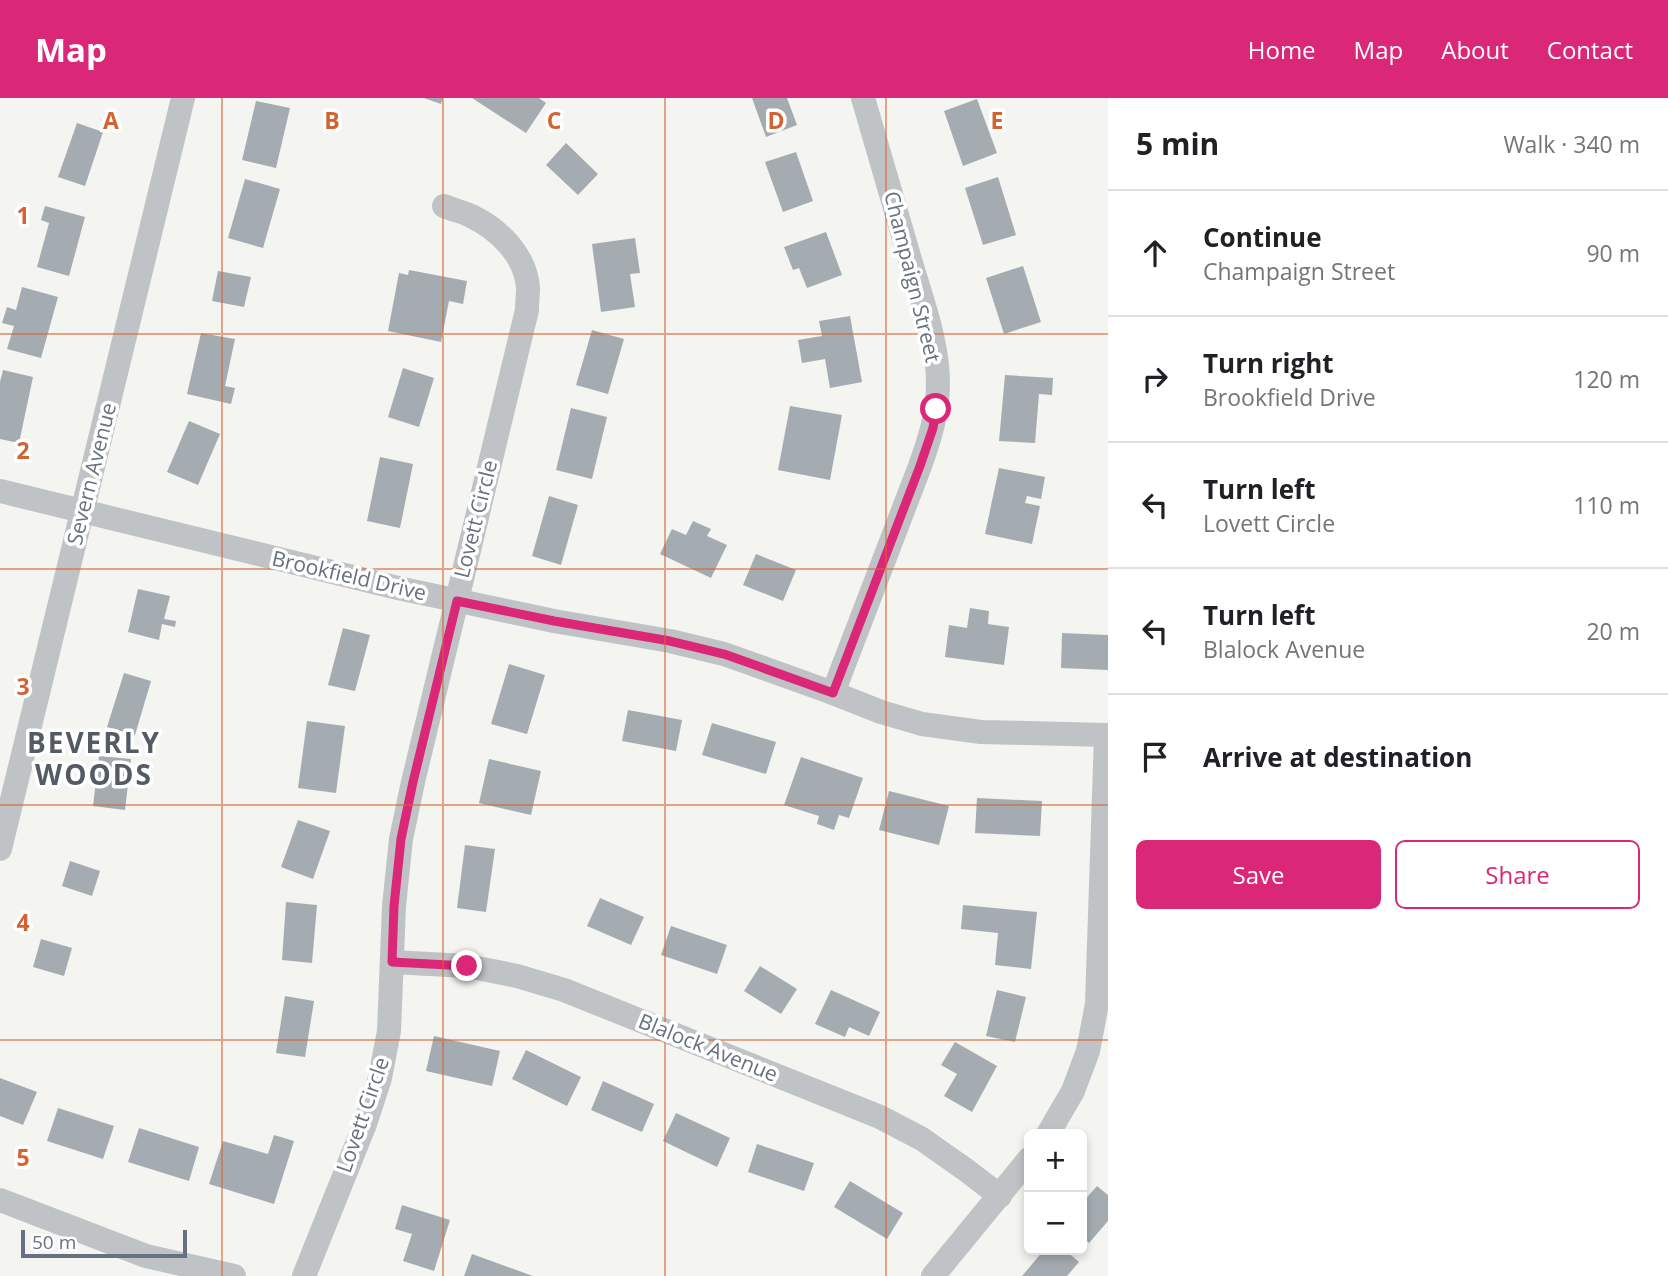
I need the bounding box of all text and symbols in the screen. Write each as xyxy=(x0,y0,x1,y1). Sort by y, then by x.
text: Map xyxy=(35,27,107,72)
text: Home xyxy=(1248,33,1316,66)
text: Map xyxy=(1354,33,1403,66)
text: About xyxy=(1441,33,1509,66)
text: Contact xyxy=(1547,33,1633,66)
text: A xyxy=(103,104,119,136)
text: B xyxy=(324,104,340,136)
text: C xyxy=(547,104,561,136)
text: D xyxy=(767,104,785,136)
text: E xyxy=(991,104,1003,136)
text: 5 min xyxy=(1136,123,1219,164)
text: Walk · 340 m xyxy=(1503,128,1640,160)
street label: Champaign Street xyxy=(878,188,948,365)
text: 1 xyxy=(16,199,30,231)
text: Continue xyxy=(1203,219,1322,255)
icon: ahead xyxy=(1136,234,1174,272)
text: 90 m xyxy=(1586,237,1640,269)
text: Champaign Street xyxy=(1203,255,1395,287)
text: Turn right xyxy=(1203,345,1334,381)
icon: right xyxy=(1136,360,1174,398)
text: 120 m xyxy=(1573,363,1640,395)
text: Brookfield Drive xyxy=(1203,381,1376,413)
route start xyxy=(920,393,951,424)
street label: Severn Avenue xyxy=(60,400,122,548)
text: 2 xyxy=(16,434,30,466)
street label: Lovett Circle xyxy=(447,457,503,581)
text: Turn left xyxy=(1203,471,1315,507)
icon: left xyxy=(1136,486,1174,524)
text: 110 m xyxy=(1573,489,1640,521)
text: Lovett Circle xyxy=(1203,507,1335,539)
street label: Brookfield Drive xyxy=(269,544,429,606)
text: Turn left xyxy=(1203,597,1315,633)
icon: left xyxy=(1136,612,1174,650)
text: 20 m xyxy=(1586,615,1640,647)
text: Blalock Avenue xyxy=(1203,633,1365,665)
text: 3 xyxy=(16,670,30,702)
district label: BEVERLY WOODS xyxy=(27,723,161,793)
icon: arrive xyxy=(1136,738,1174,776)
text: Arrive at destination xyxy=(1203,739,1472,775)
button: Save xyxy=(1136,840,1381,909)
button: Share xyxy=(1395,840,1640,909)
text: 4 xyxy=(16,906,30,938)
route end xyxy=(451,950,482,981)
street label: Blalock Avenue xyxy=(634,1006,782,1088)
street label: Lovett Circle xyxy=(329,1053,395,1176)
map controls xyxy=(1024,1129,1087,1255)
button: + xyxy=(1024,1129,1087,1192)
text: 5 xyxy=(16,1141,30,1173)
button: − xyxy=(1024,1192,1087,1255)
scale bar xyxy=(21,1227,187,1259)
text: 50 m xyxy=(32,1229,76,1255)

